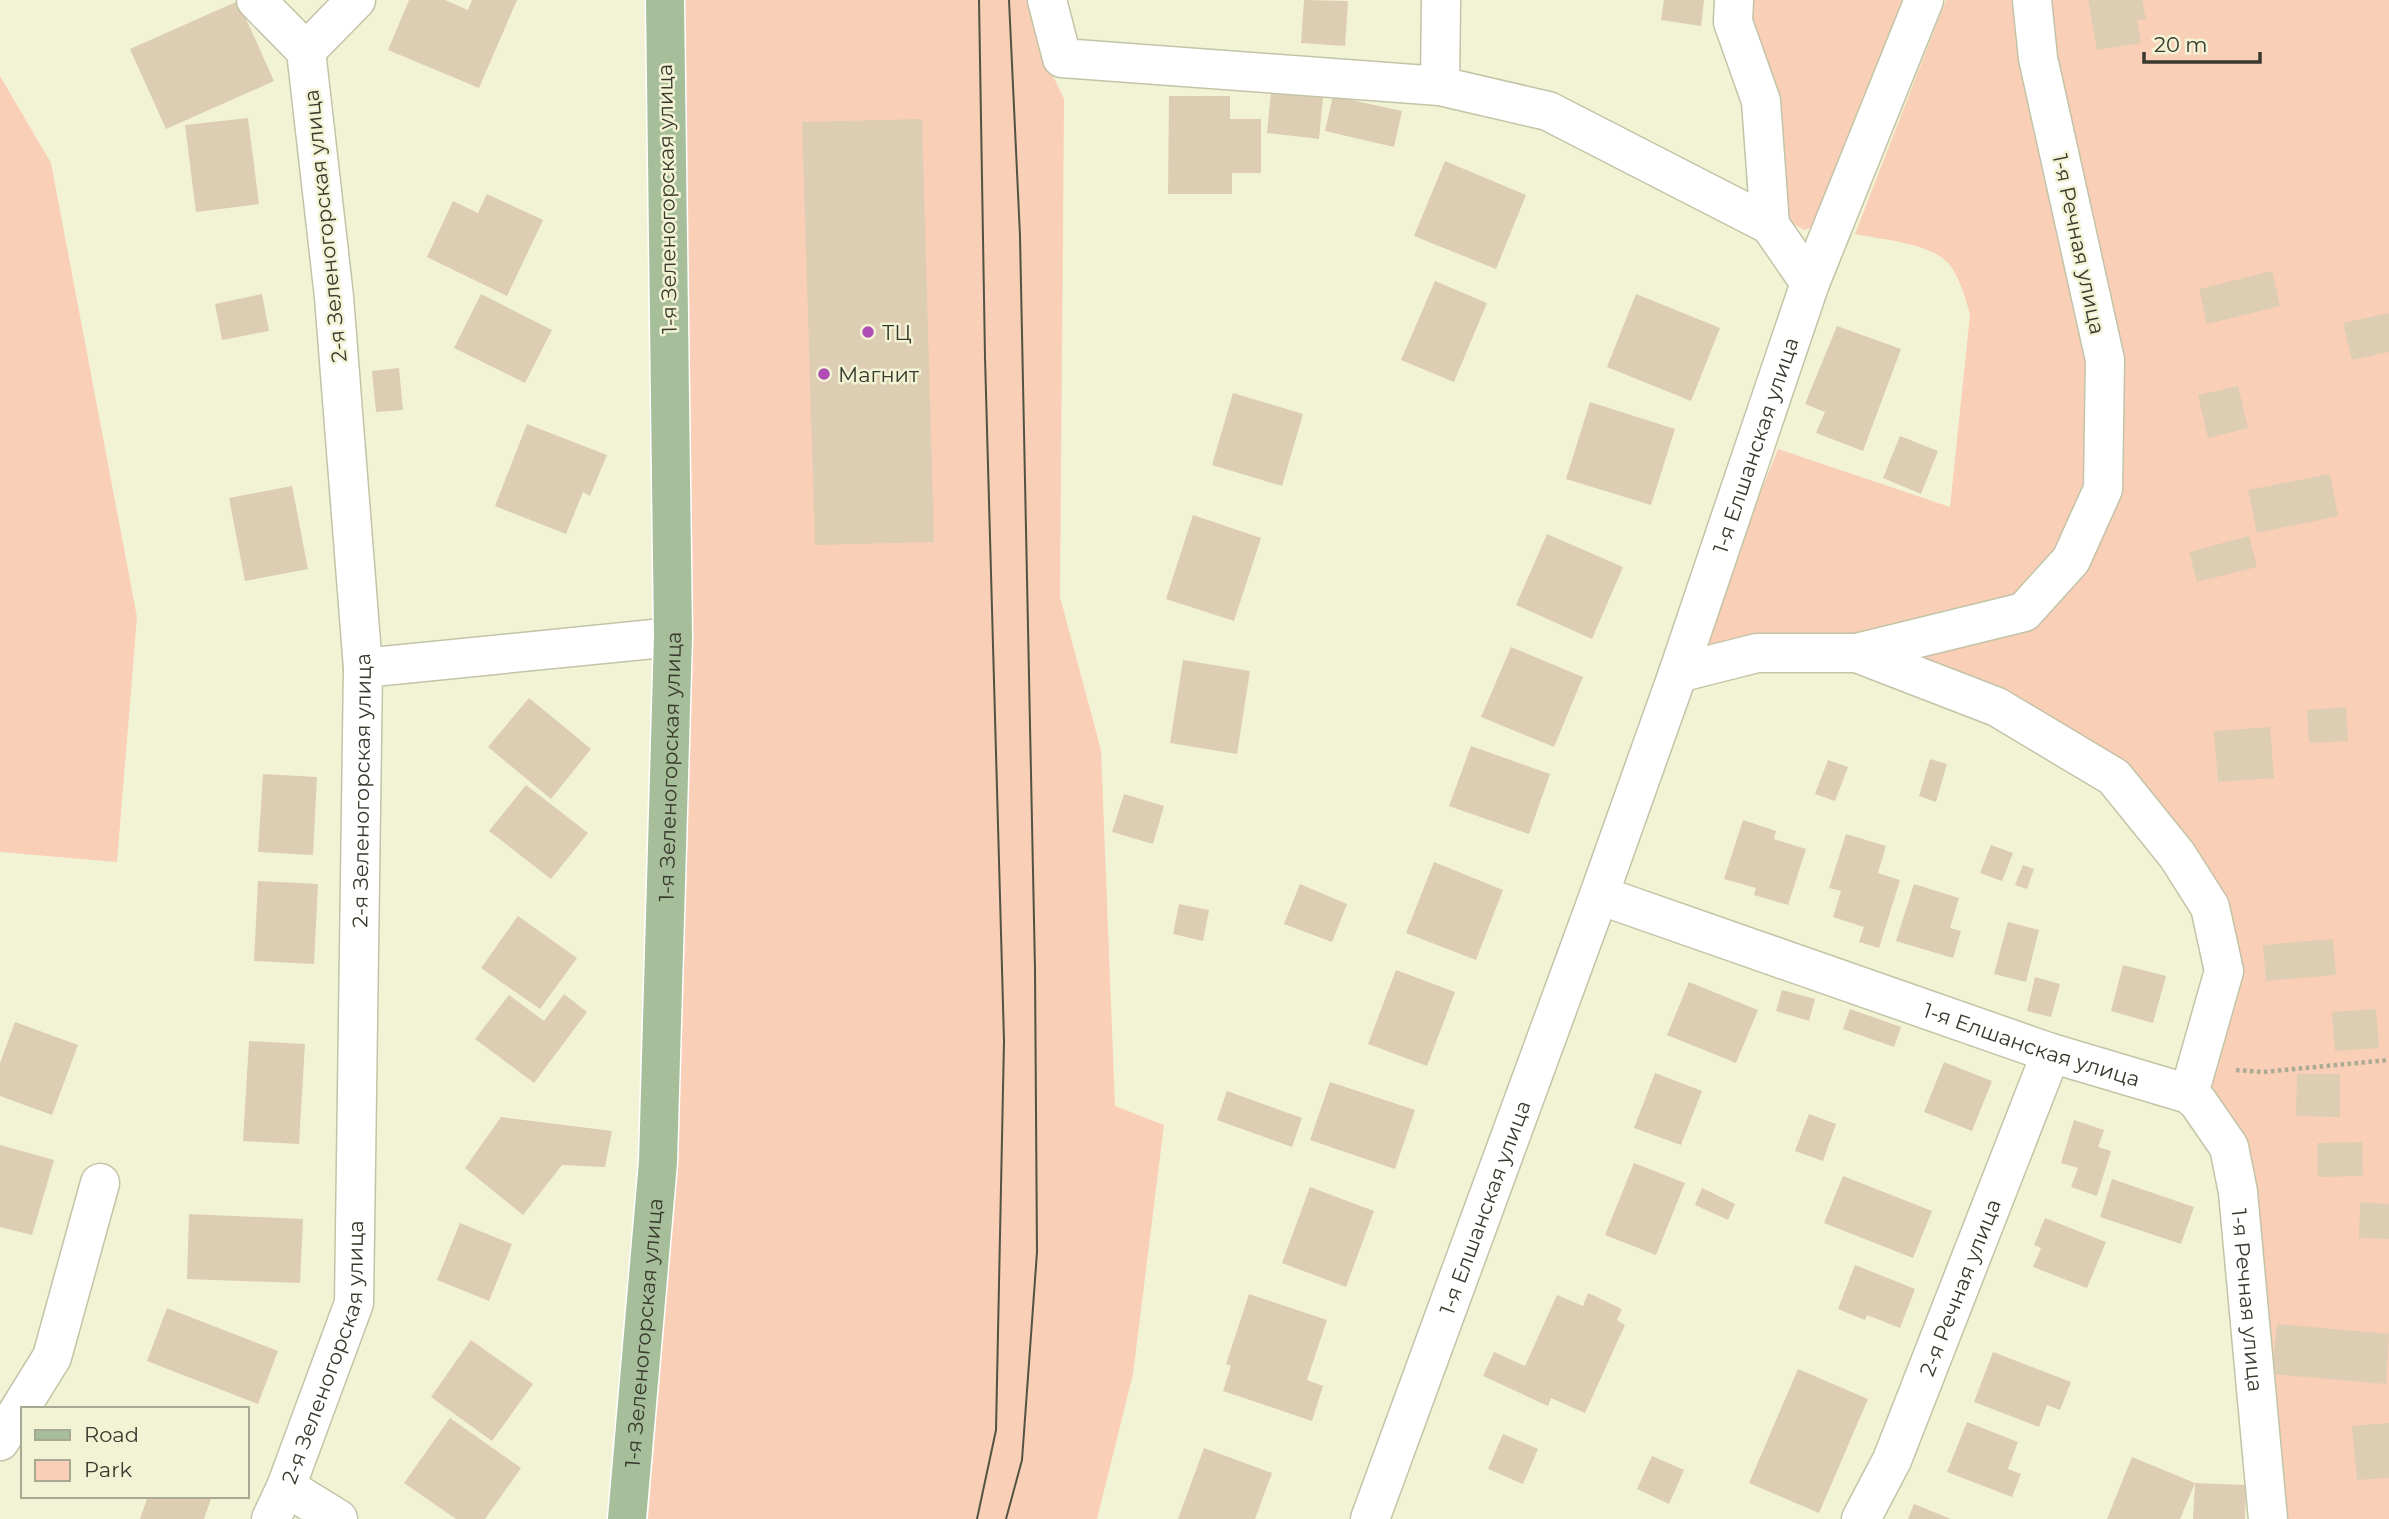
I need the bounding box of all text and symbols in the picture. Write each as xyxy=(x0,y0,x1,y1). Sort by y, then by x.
scale bar xyxy=(2144,21,2260,65)
text: 20 m xyxy=(2154,32,2208,57)
street label: 1-я Зеленогорская улица xyxy=(652,64,682,334)
street label: 2-я Зеленогорская улица xyxy=(298,88,352,364)
street label: 1-я Речная улица xyxy=(2048,152,2110,336)
place label: ТЦ xyxy=(882,320,912,345)
marker: ТЦ xyxy=(860,324,876,340)
street label: 1-я Елшанская улица xyxy=(1707,334,1803,556)
place label: Магнит xyxy=(838,362,919,387)
marker: Магнит xyxy=(816,366,832,382)
street label: 1-я Зеленогорская улица xyxy=(653,631,686,902)
street label: 2-я Зеленогорская улица xyxy=(347,652,376,928)
street label: 1-я Елшанская улица xyxy=(1920,997,2143,1091)
street label: 1-я Елшанская улица xyxy=(1434,1097,1535,1318)
street label: 2-я Речная улица xyxy=(1914,1195,2005,1379)
street label: 1-я Зеленогорская улица xyxy=(619,1197,667,1468)
street label: 1-я Речная улица xyxy=(2227,1207,2269,1393)
street label: 2-я Зеленогорская улица xyxy=(276,1220,368,1487)
legend xyxy=(21,1407,248,1498)
text: Road xyxy=(84,1422,139,1447)
text: Park xyxy=(84,1457,132,1482)

